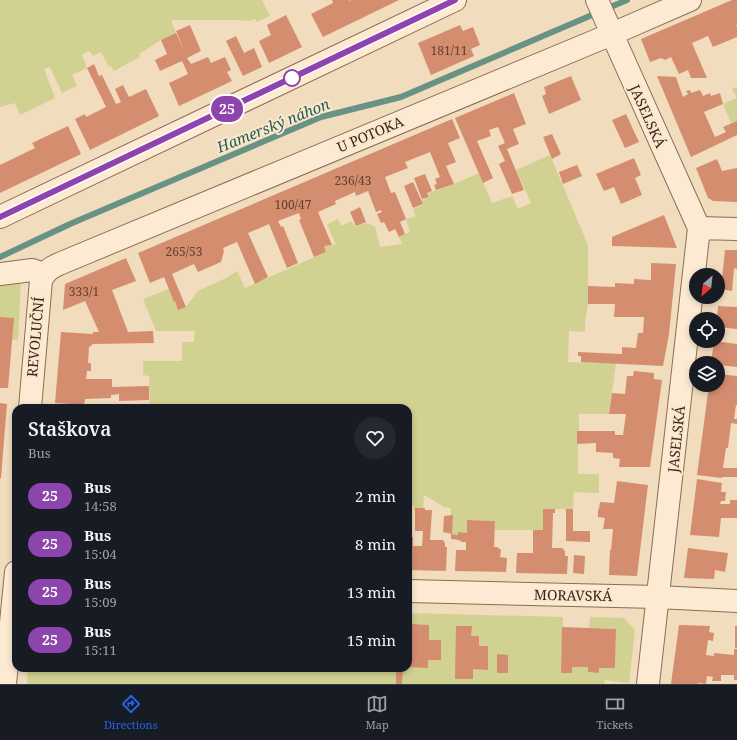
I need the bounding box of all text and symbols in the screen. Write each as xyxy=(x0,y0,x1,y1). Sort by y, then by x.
house number: 181/11 xyxy=(431,42,468,59)
unlabelled marker xyxy=(283,69,301,87)
street label: JASELSKÁ xyxy=(625,81,670,151)
water label: Hamerský náhon xyxy=(213,93,332,157)
line badge: 25 xyxy=(209,96,245,122)
text: 25 xyxy=(219,99,235,118)
street label: U POTOKA xyxy=(334,111,406,157)
house number: 236/43 xyxy=(335,172,372,189)
house number: 100/47 xyxy=(275,196,312,213)
house number: 265/53 xyxy=(166,243,203,260)
north arrow xyxy=(689,268,725,304)
map controls xyxy=(689,268,725,392)
house number: 333/1 xyxy=(69,283,99,300)
street label: REVOLUČNÍ xyxy=(22,296,48,378)
button: locate xyxy=(689,312,725,348)
button: layers xyxy=(689,356,725,392)
street label: JASELSKÁ xyxy=(663,404,689,474)
text: Staškova xyxy=(28,416,111,442)
button: heart xyxy=(354,417,396,459)
text: Bus xyxy=(28,444,51,462)
text: Bus xyxy=(84,477,111,497)
text: 25 xyxy=(42,486,58,505)
text: 2 min xyxy=(355,486,396,506)
text: 14:58 xyxy=(84,497,117,515)
text: Bus xyxy=(84,525,111,545)
text: 25 xyxy=(42,534,58,553)
text: 8 min xyxy=(355,534,396,554)
text: 15:04 xyxy=(84,545,117,563)
text: Bus xyxy=(84,573,111,593)
text: 25 xyxy=(42,582,58,601)
text: 13 min xyxy=(347,582,396,602)
street label: MORAVSKÁ xyxy=(534,585,612,605)
text: 15:09 xyxy=(84,593,117,611)
text: Bus xyxy=(84,621,111,641)
text: 25 xyxy=(42,630,58,649)
text: 15 min xyxy=(347,630,396,650)
text: 15:11 xyxy=(84,641,117,659)
tab: Directions xyxy=(104,693,158,732)
tab: Map xyxy=(365,693,389,732)
tab: Tickets xyxy=(596,693,633,732)

